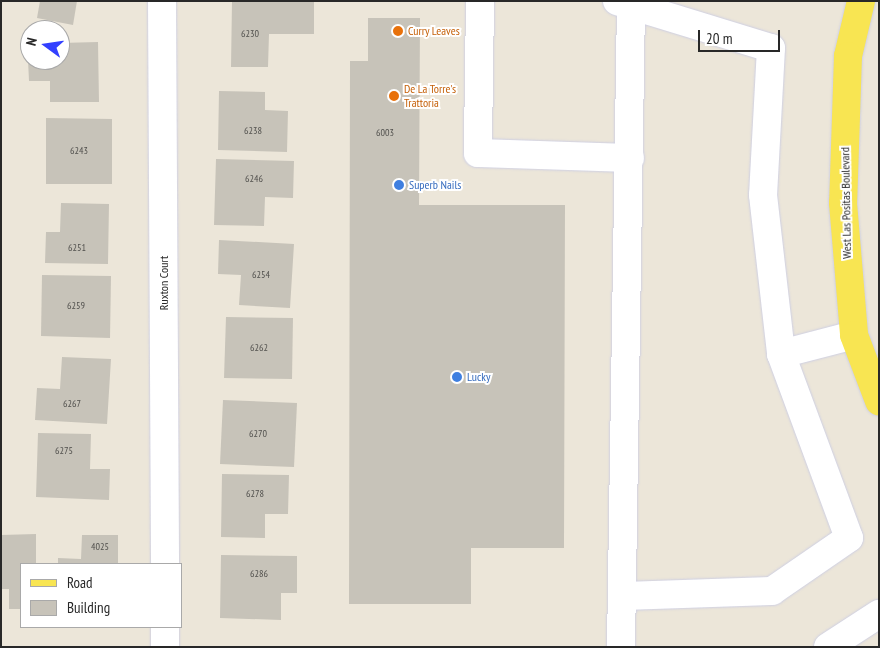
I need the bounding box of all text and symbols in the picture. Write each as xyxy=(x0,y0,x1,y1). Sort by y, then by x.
north arrow xyxy=(20,20,70,70)
scale bar xyxy=(700,20,782,52)
place label: Curry Leaves xyxy=(408,24,460,38)
marker: Curry Leaves xyxy=(392,25,404,37)
house number: 6230 xyxy=(241,28,259,40)
text: 20 m xyxy=(706,29,732,48)
text: N xyxy=(22,36,41,47)
place label: De La Torre's Trattoria xyxy=(404,82,456,110)
marker: De La Torre's Trattoria xyxy=(388,90,400,102)
house number: 6238 xyxy=(244,125,262,137)
house number: 6003 xyxy=(376,127,394,139)
house number: 6243 xyxy=(70,145,88,157)
street label: West Las Positas Boulevard xyxy=(838,147,854,259)
house number: 6246 xyxy=(245,173,263,185)
place label: Superb Nails xyxy=(409,178,461,192)
marker: Superb Nails xyxy=(393,179,405,191)
house number: 6251 xyxy=(68,242,86,254)
street label: Ruxton Court xyxy=(157,256,171,310)
house number: 6254 xyxy=(252,269,270,281)
house number: 6259 xyxy=(67,300,85,312)
house number: 6262 xyxy=(250,342,268,354)
place label: Lucky xyxy=(467,370,490,384)
marker: Lucky xyxy=(451,371,463,383)
house number: 6267 xyxy=(63,398,81,410)
house number: 6270 xyxy=(249,428,267,440)
house number: 6275 xyxy=(55,445,73,457)
house number: 6278 xyxy=(246,488,264,500)
house number: 4025 xyxy=(91,541,109,553)
legend xyxy=(20,563,182,628)
house number: 6286 xyxy=(250,568,268,580)
text: Road xyxy=(67,573,93,592)
text: Building xyxy=(67,598,110,617)

